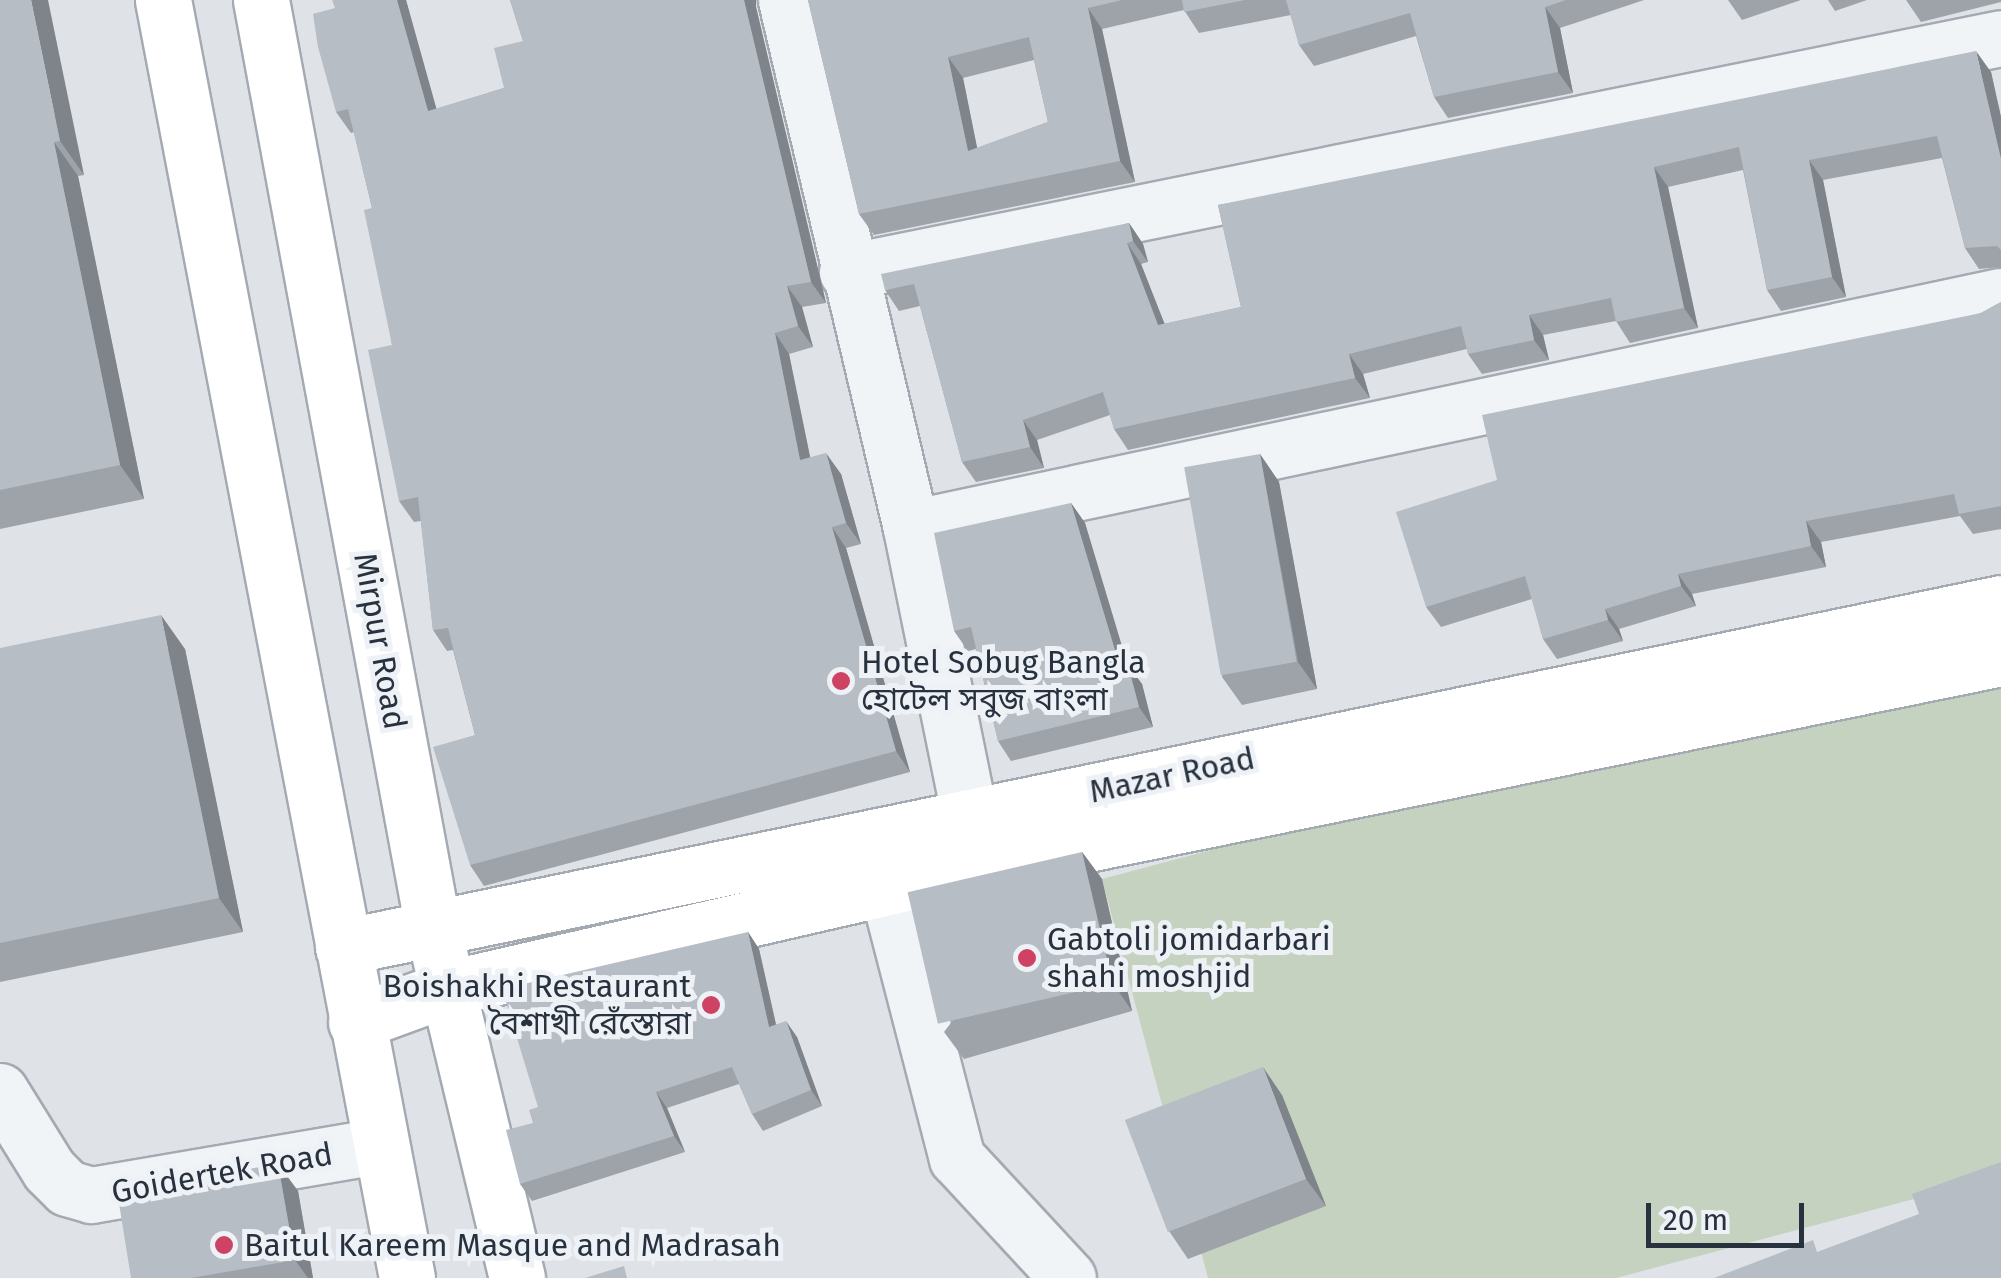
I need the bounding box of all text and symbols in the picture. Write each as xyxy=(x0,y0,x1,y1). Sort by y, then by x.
street label: Mirpur Road xyxy=(346,550,414,732)
place label: Hotel Sobug Bangla হোটেল সবুজ বাংলা xyxy=(861,644,1146,719)
marker: Hotel Sobug Bangla হোটেল সবুজ বাংলা xyxy=(830,670,852,692)
street label: Mazar Road xyxy=(1086,739,1258,811)
place label: Gabtoli jomidarbari shahi moshjid xyxy=(1047,921,1331,996)
marker: Gabtoli jomidarbari shahi moshjid xyxy=(1016,947,1038,969)
place label: Boishakhi Restaurant বৈশাখী রেঁস্তোরা xyxy=(383,968,691,1043)
marker: Boishakhi Restaurant বৈশাখী রেঁস্তোরা xyxy=(700,994,722,1016)
street label: Goidertek Road xyxy=(108,1135,336,1211)
scale bar xyxy=(1651,1183,1808,1245)
text: 20 m xyxy=(1663,1202,1728,1238)
place label: Baitul Kareem Masque and Madrasah xyxy=(244,1226,781,1264)
marker: Baitul Kareem Masque and Madrasah xyxy=(213,1234,235,1256)

